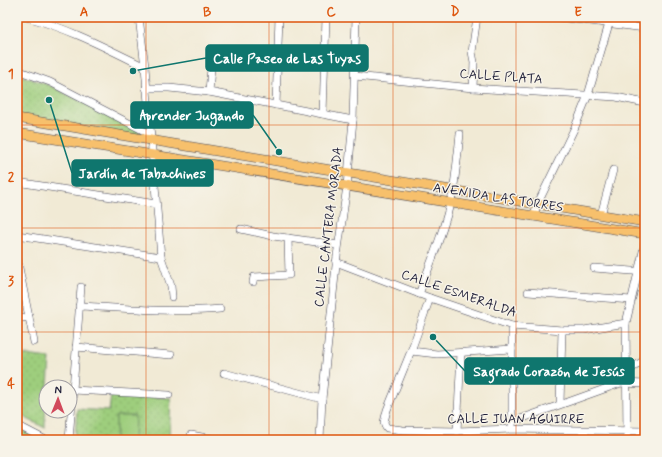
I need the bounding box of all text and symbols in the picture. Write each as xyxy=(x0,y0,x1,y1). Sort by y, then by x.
text: A xyxy=(80,4,88,21)
text: B xyxy=(203,4,212,21)
text: C xyxy=(326,4,336,21)
text: D xyxy=(451,4,460,21)
text: E xyxy=(574,4,582,21)
callout: Calle Paseo de Las Tuyas xyxy=(206,45,368,71)
text: Calle Paseo de Las Tuyas xyxy=(213,50,361,68)
text: 1 xyxy=(8,66,14,83)
street label: CALLE PLATA xyxy=(459,66,543,88)
callout: Aprender Jugando xyxy=(131,102,253,128)
text: Aprender Jugando xyxy=(140,107,244,127)
street label: CALLE CANTERA MORADA xyxy=(311,146,347,308)
callout: Jardín de Tabachines xyxy=(72,160,213,186)
text: Jardín de Tabachines xyxy=(78,165,206,183)
text: 2 xyxy=(8,169,15,186)
street label: AVENIDA LAS TORRES xyxy=(432,179,565,217)
street label: CALLE ESMERALDA xyxy=(399,266,519,322)
text: 3 xyxy=(8,273,14,290)
callout: Sagrado Corazón de Jesús xyxy=(465,358,634,384)
text: Sagrado Corazón de Jesús xyxy=(473,363,626,384)
text: 4 xyxy=(7,376,15,393)
north arrow xyxy=(38,379,78,419)
text: N xyxy=(54,383,62,397)
street label: CALLE JUAN AGUIRRE xyxy=(447,411,585,428)

